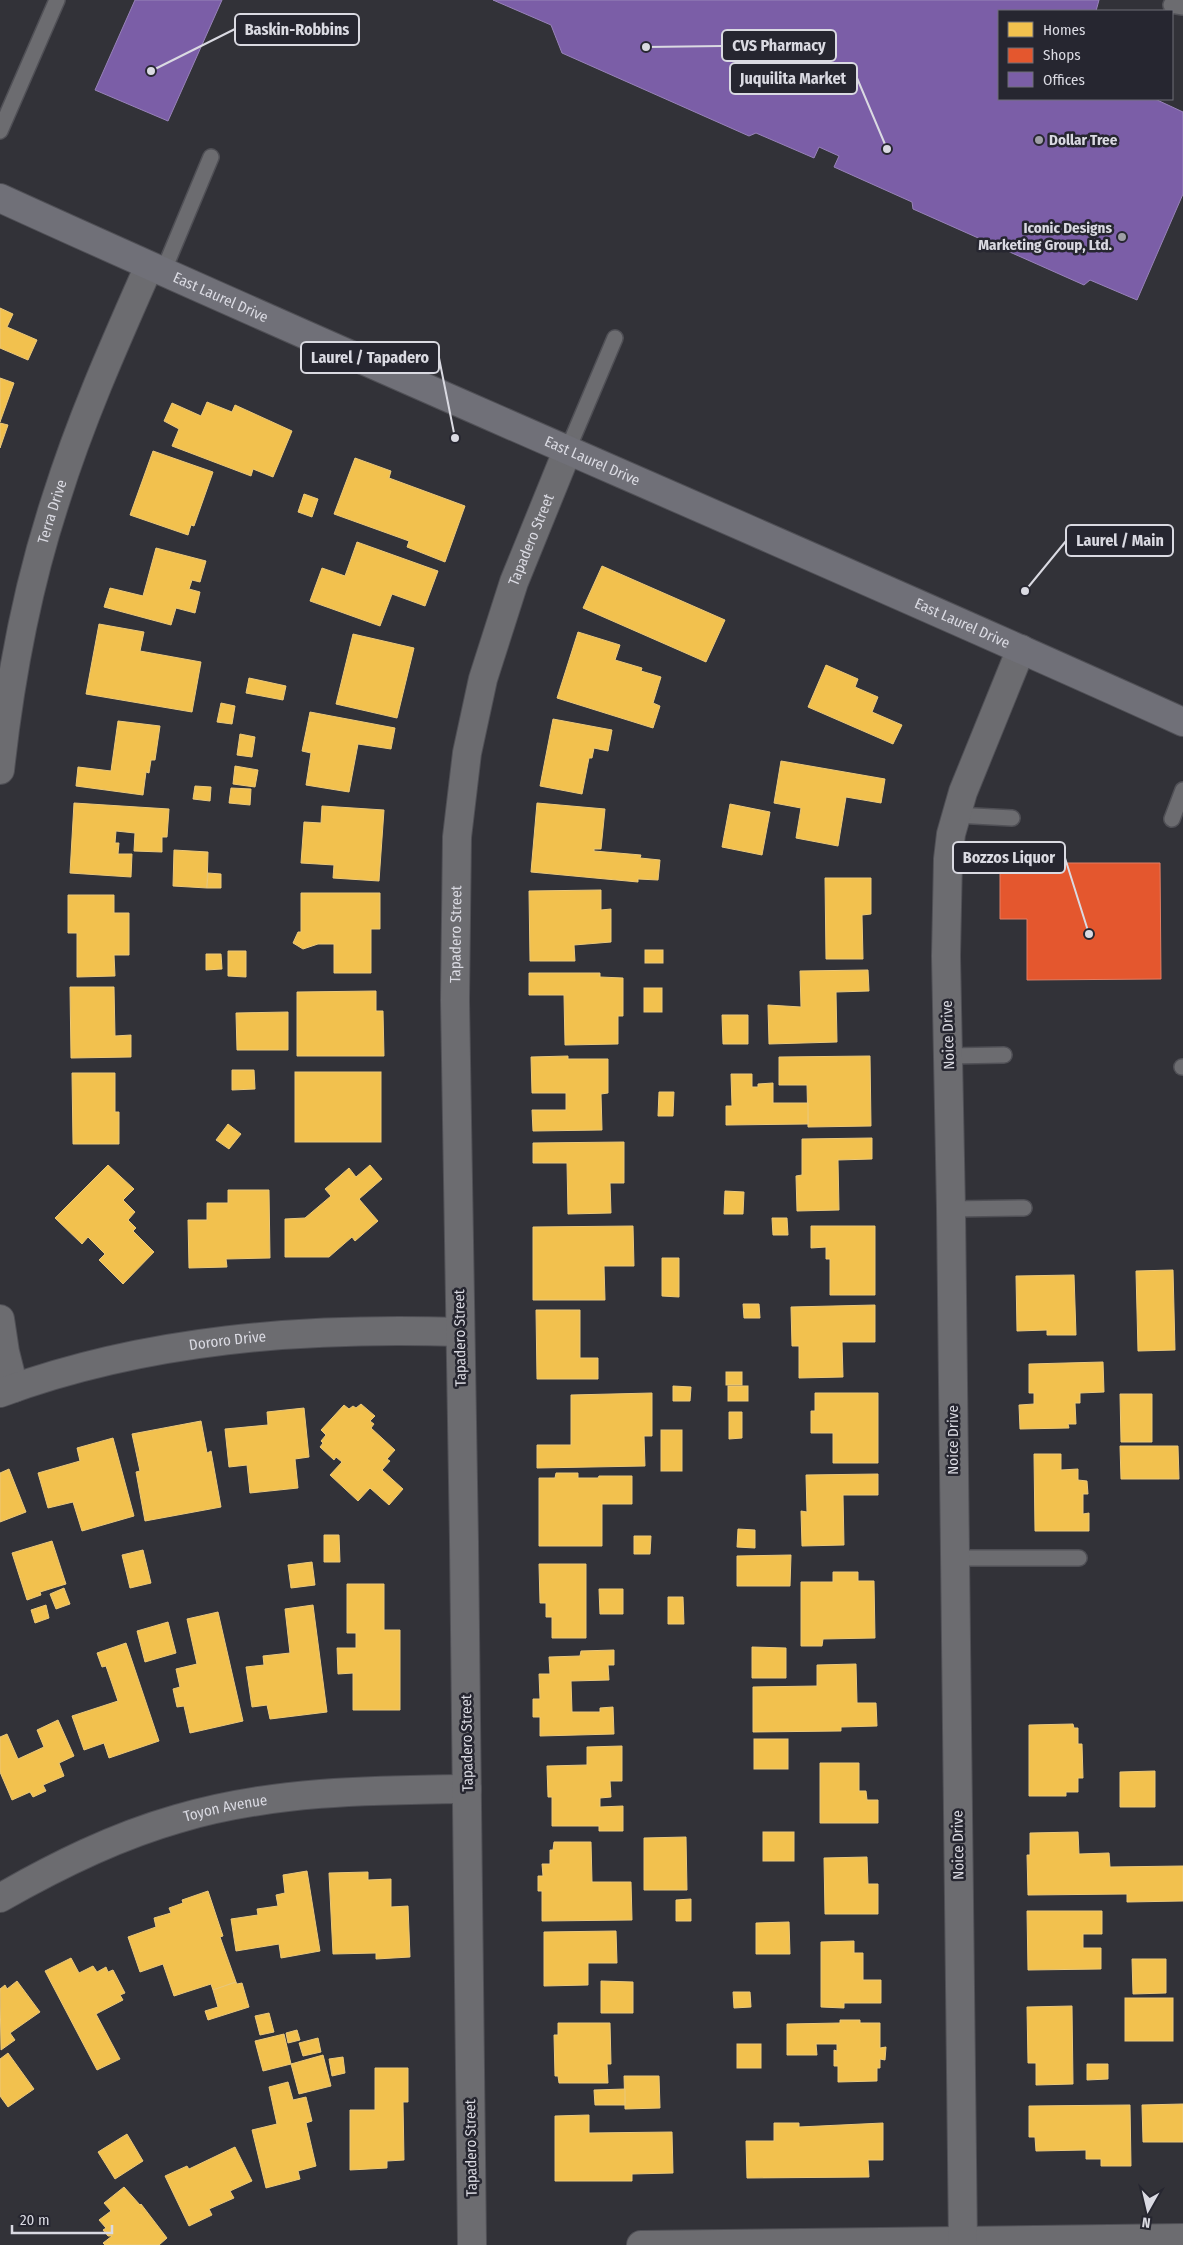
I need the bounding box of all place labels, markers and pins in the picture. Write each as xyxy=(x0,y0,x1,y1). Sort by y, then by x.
callout: Baskin-Robbins xyxy=(235,14,359,45)
callout: CVS Pharmacy xyxy=(722,30,836,61)
callout: Juquilita Market xyxy=(730,63,857,94)
place label: Dollar Tree xyxy=(1049,131,1118,149)
marker: Dollar Tree xyxy=(1033,134,1045,146)
place label: Iconic Designs Marketing Group, Ltd. xyxy=(978,219,1113,254)
marker: Iconic Designs Marketing Group, Ltd. xyxy=(1116,231,1128,243)
callout: Laurel / Tapadero xyxy=(301,342,439,373)
callout: Laurel / Main xyxy=(1066,525,1173,556)
callout: Bozzos Liquor xyxy=(953,842,1065,873)

